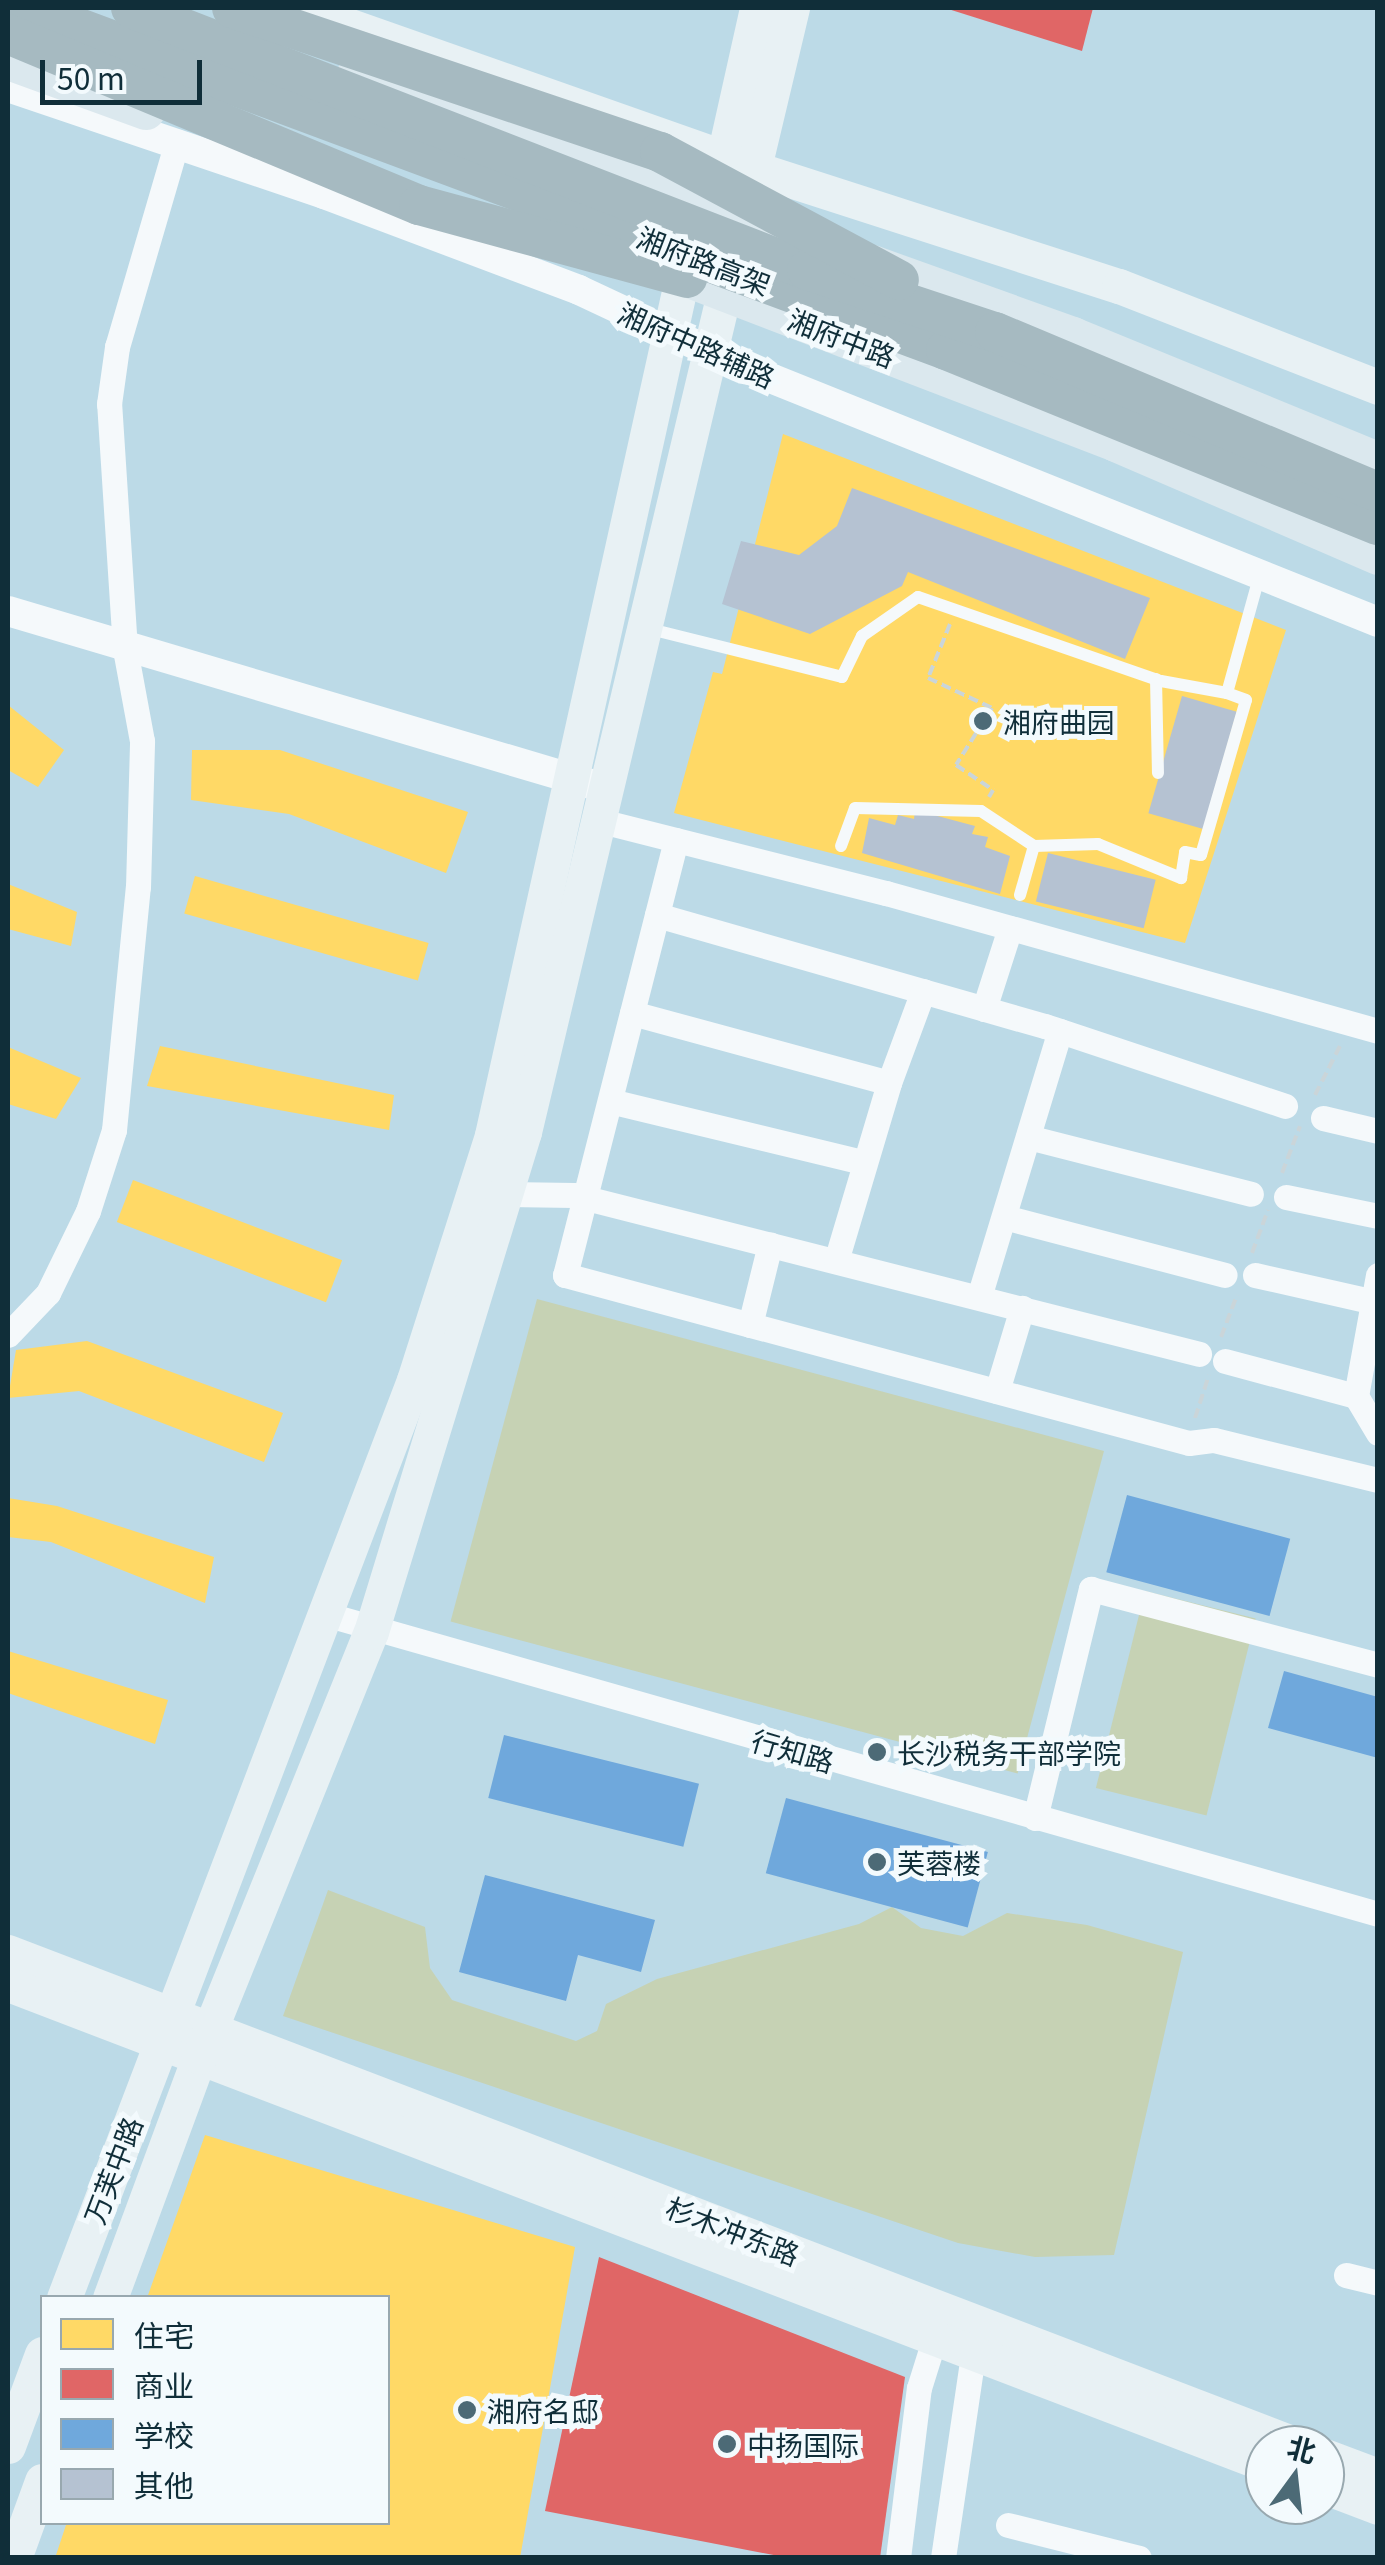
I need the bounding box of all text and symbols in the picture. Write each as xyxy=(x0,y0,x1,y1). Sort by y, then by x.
scale bar xyxy=(45,40,208,102)
text: 50 m xyxy=(57,55,125,99)
street label: 湘府路高架 xyxy=(633,219,775,301)
street label: 湘府中路辅路 xyxy=(613,294,781,394)
street label: 湘府中路 xyxy=(784,301,900,373)
place label: 湘府曲园 xyxy=(1003,704,1115,738)
marker: 湘府曲园 xyxy=(972,710,994,732)
street label: 行知路 xyxy=(748,1722,838,1778)
place label: 长沙税务干部学院 xyxy=(897,1735,1121,1769)
marker: 长沙税务干部学院 xyxy=(866,1741,888,1763)
place label: 芙蓉楼 xyxy=(897,1845,981,1879)
marker: 芙蓉楼 xyxy=(866,1851,888,1873)
street label: 万芙中路 xyxy=(76,2112,148,2228)
street label: 杉木冲东路 xyxy=(662,2189,804,2271)
legend xyxy=(40,2295,390,2525)
text: 住宅 xyxy=(134,2312,194,2356)
text: 商业 xyxy=(134,2362,194,2406)
place label: 湘府名邸 xyxy=(487,2393,599,2427)
marker: 湘府名邸 xyxy=(456,2399,478,2421)
text: 学校 xyxy=(134,2412,194,2456)
north arrow xyxy=(1245,2425,1345,2525)
text: 北 xyxy=(1284,2425,1321,2471)
place label: 中扬国际 xyxy=(747,2427,859,2461)
marker: 中扬国际 xyxy=(716,2433,738,2455)
text: 其他 xyxy=(134,2462,194,2506)

